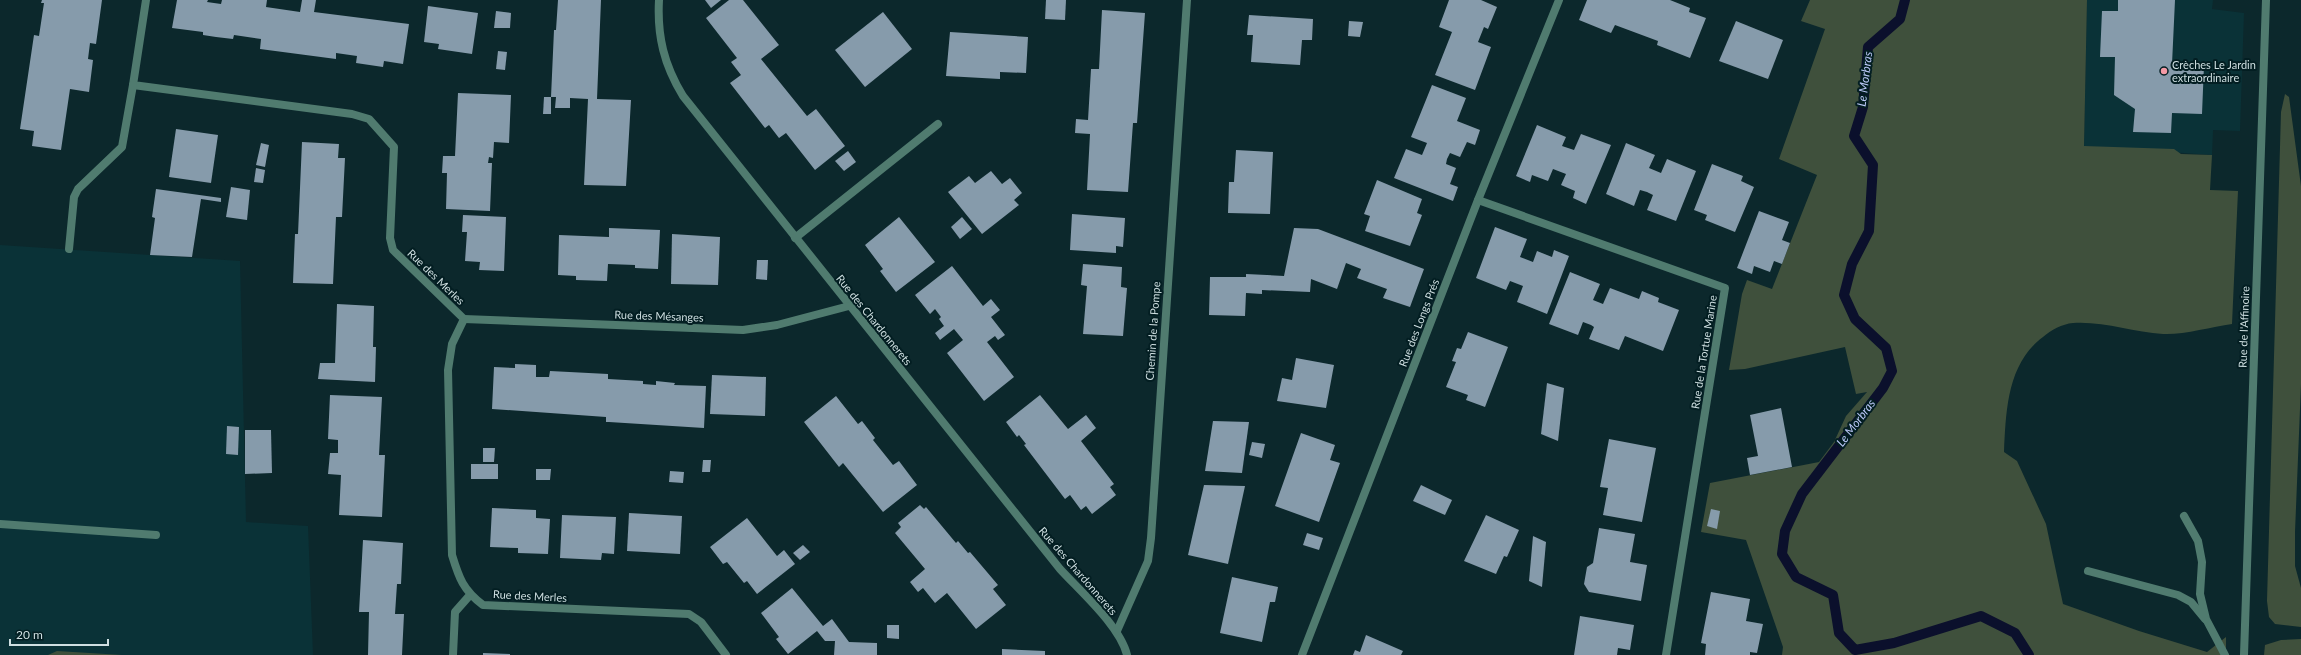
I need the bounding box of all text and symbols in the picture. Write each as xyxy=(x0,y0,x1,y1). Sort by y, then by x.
water label: Le Morbras xyxy=(1854,50,1875,107)
place label: Crèches Le Jardin extraordinaire xyxy=(2172,58,2256,84)
marker: Crèches Le Jardin extraordinaire xyxy=(2159,66,2169,76)
street label: Rue des Merles xyxy=(405,246,468,307)
street label: Rue des Chardonnerets xyxy=(834,272,915,368)
street label: Rue des Longs Prés xyxy=(1396,277,1441,368)
street label: Chemin de la Pompe xyxy=(1143,281,1162,381)
street label: Rue de l'Affinoire xyxy=(2236,286,2251,368)
street label: Rue de la Tortue Marine xyxy=(1688,294,1719,410)
street label: Rue des Mésanges xyxy=(614,307,704,324)
water label: Le Morbras xyxy=(1833,396,1878,449)
street label: Rue des Chardonnerets xyxy=(1037,524,1120,618)
street label: Rue des Merles xyxy=(493,587,568,604)
scale bar xyxy=(10,621,108,647)
text: 20 m xyxy=(16,627,43,642)

